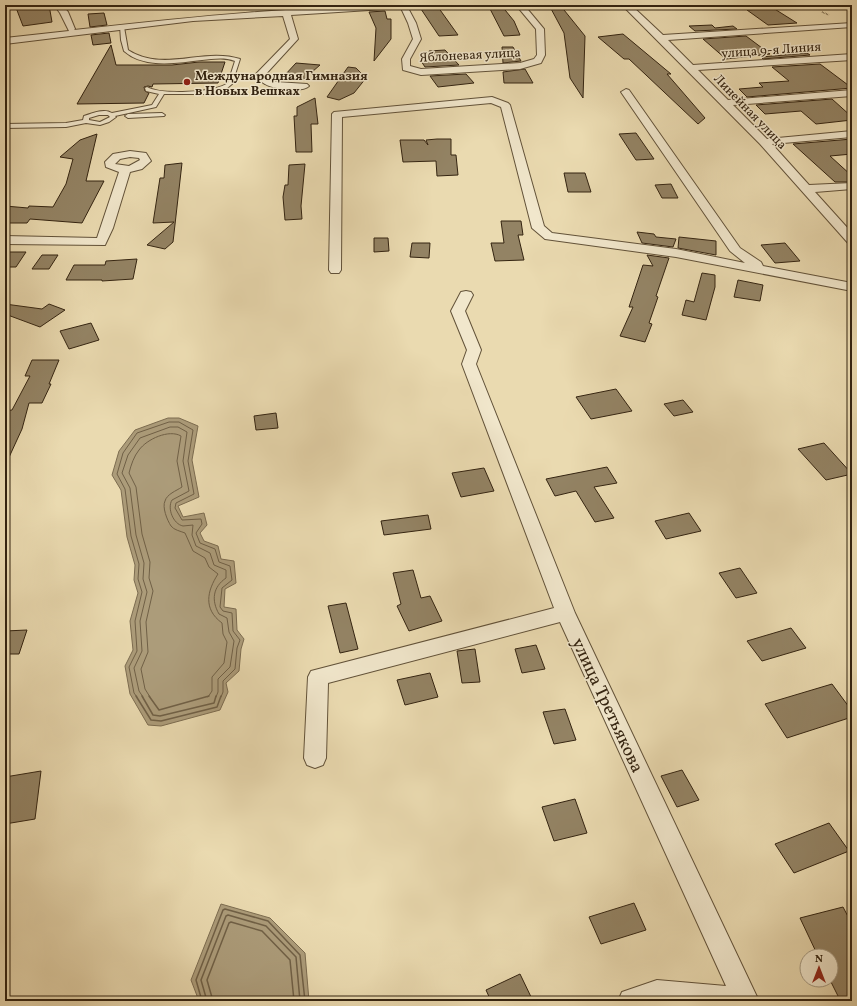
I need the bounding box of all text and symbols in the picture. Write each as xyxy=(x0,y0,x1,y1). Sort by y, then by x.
street label: улица 9-я Линия xyxy=(721,39,822,63)
street label: Яблоневая улица xyxy=(419,44,521,68)
place label: Международная Гимназия в Новых Вешках xyxy=(195,68,368,101)
street label: Линейная улица xyxy=(709,71,790,154)
marker: Международная Гимназия в Новых Вешках xyxy=(182,77,192,87)
street label: улица Третьякова xyxy=(564,634,649,777)
north arrow xyxy=(799,948,839,988)
text: N xyxy=(815,952,823,967)

